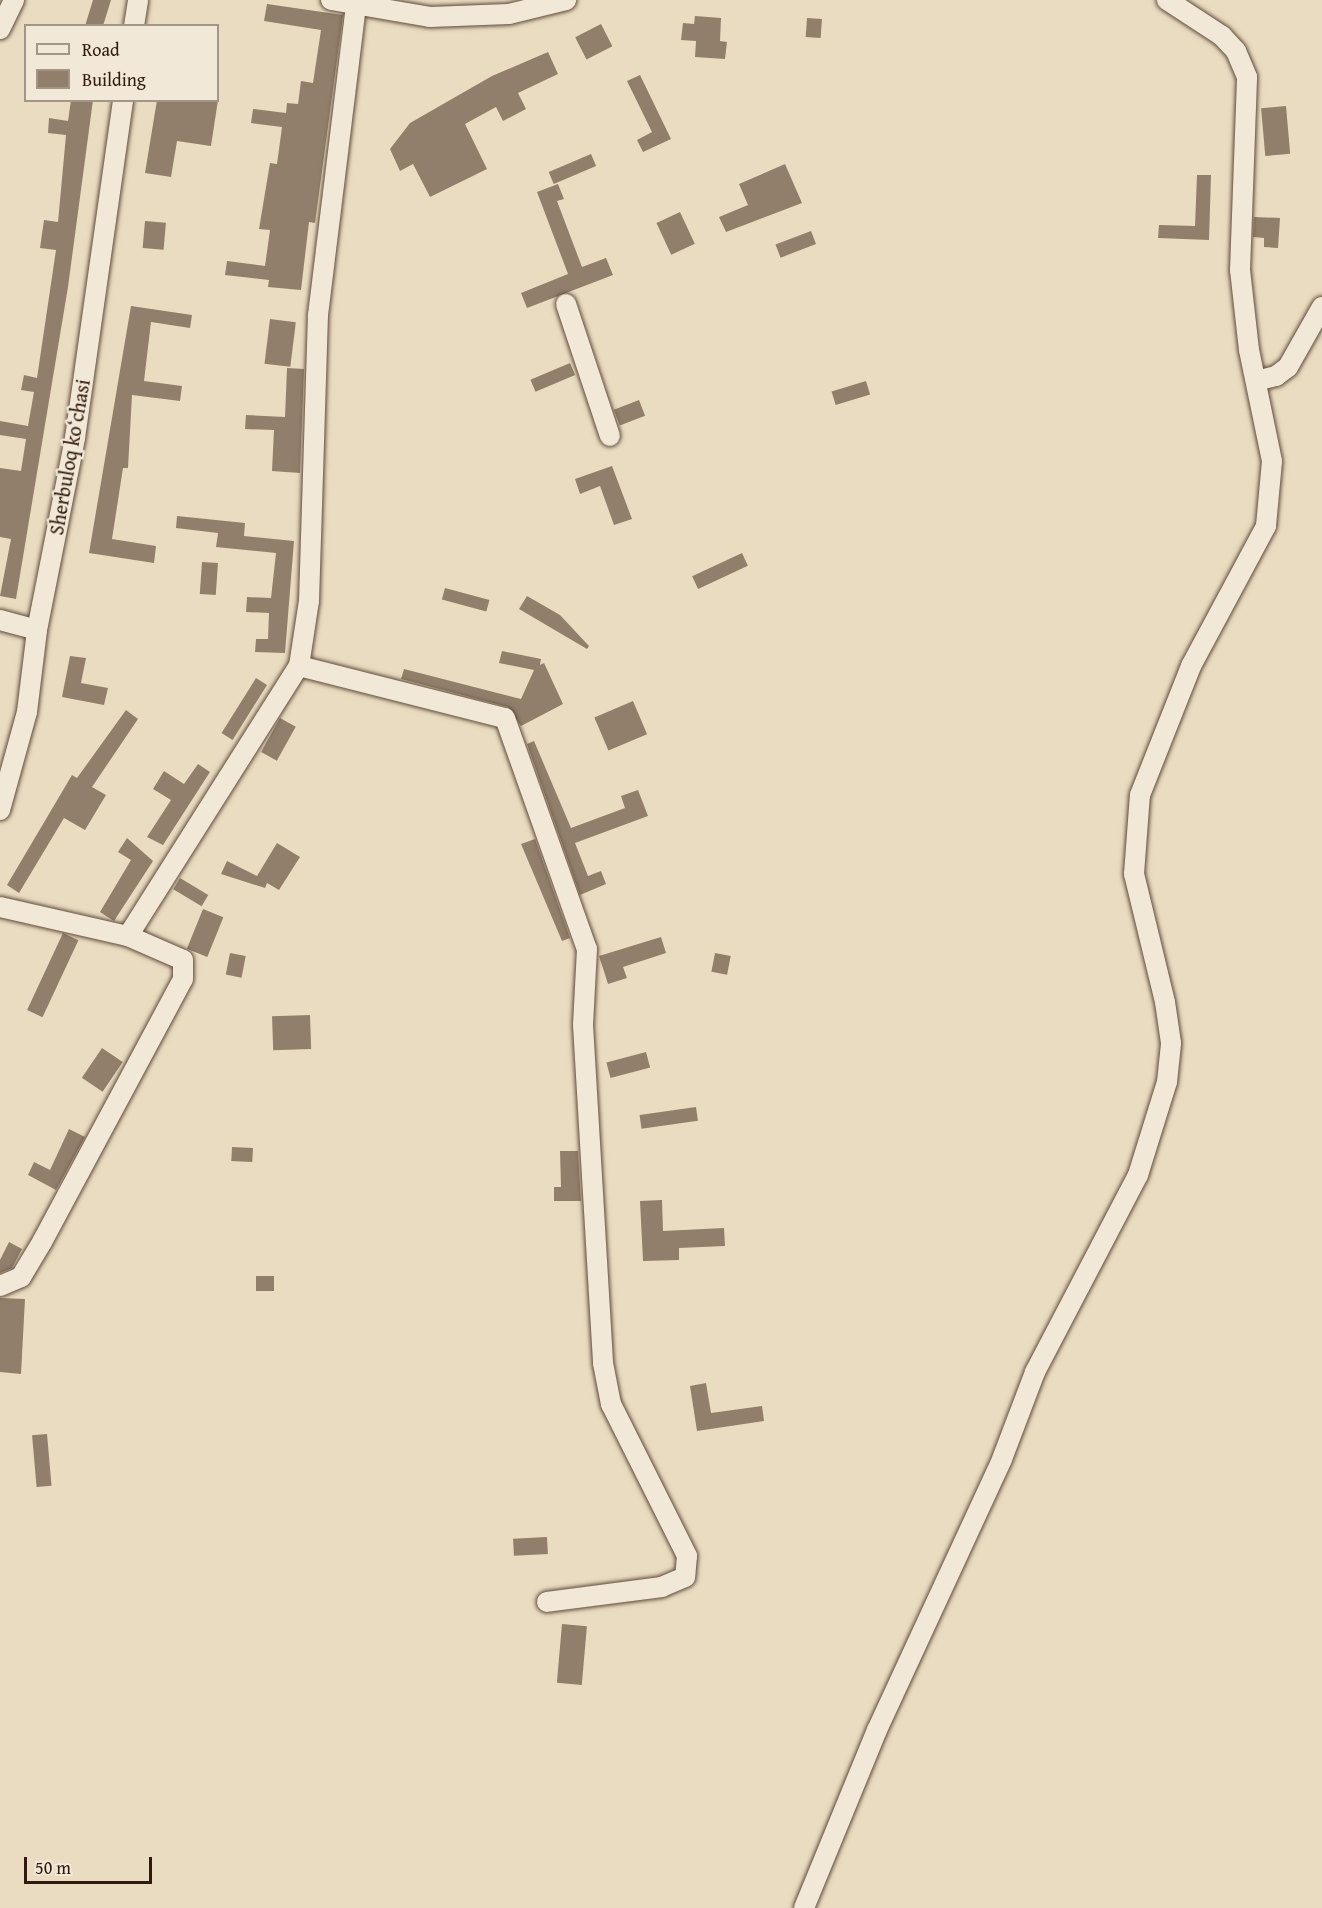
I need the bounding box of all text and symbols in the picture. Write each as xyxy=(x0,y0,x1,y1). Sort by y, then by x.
legend xyxy=(24,24,219,102)
text: Road xyxy=(82,36,120,63)
text: Building xyxy=(82,66,146,93)
street label: Sherbuloq koʻchasi xyxy=(43,377,95,537)
scale bar xyxy=(27,1845,154,1883)
text: 50 m xyxy=(35,1854,71,1881)

